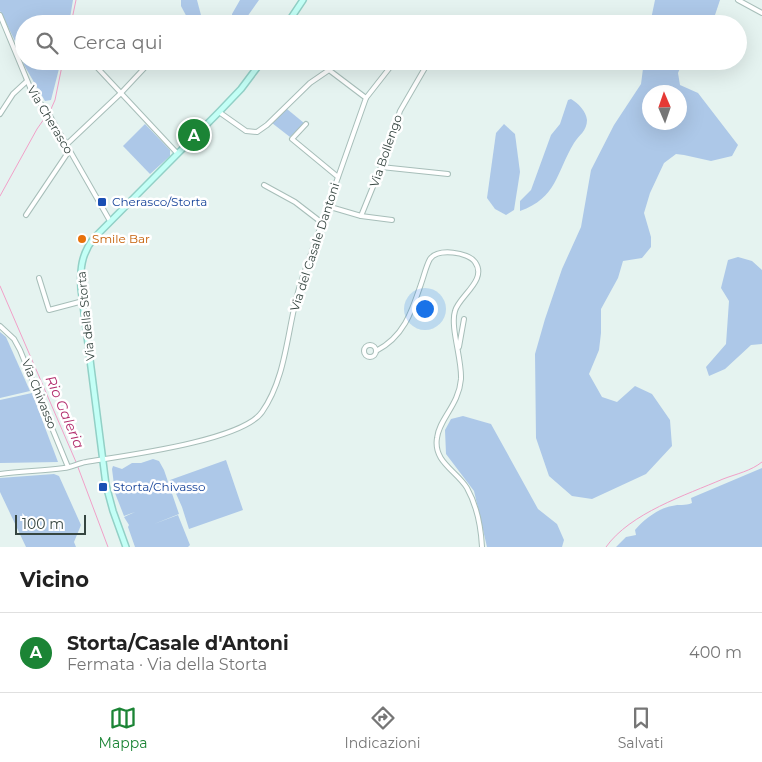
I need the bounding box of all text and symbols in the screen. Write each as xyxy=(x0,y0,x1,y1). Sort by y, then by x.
search box xyxy=(15,15,747,70)
icon: search xyxy=(33,29,61,57)
text: Cerca qui xyxy=(73,31,163,54)
street label: Via Cherasco xyxy=(24,83,77,157)
north arrow xyxy=(642,85,687,130)
street label: Via Bollengo xyxy=(366,113,405,189)
pin: A xyxy=(178,116,210,154)
street label: Via del Casale Dantoni xyxy=(287,181,342,313)
place label: Cherasco/Storta xyxy=(112,194,207,209)
marker: Cherasco/Storta xyxy=(96,196,108,208)
place label: Smile Bar xyxy=(92,231,150,246)
marker: Smile Bar xyxy=(76,233,88,245)
street label: Via della Storta xyxy=(73,271,98,362)
your location xyxy=(412,296,438,322)
street label: Via Chivasso xyxy=(19,357,60,431)
water label: Rio Galeria xyxy=(42,373,88,451)
place label: Storta/Chivasso xyxy=(113,479,205,494)
marker: Storta/Chivasso xyxy=(97,481,109,493)
scale bar xyxy=(15,512,86,535)
text: 100 m xyxy=(22,515,64,533)
text: Vicino xyxy=(20,567,89,592)
text: Storta/Casale d'Antoni xyxy=(67,632,289,655)
text: A xyxy=(30,643,42,662)
text: 400 m xyxy=(689,643,742,662)
text: Fermata · Via della Storta xyxy=(67,655,267,674)
tab: Mappa xyxy=(99,704,147,752)
tab: Indicazioni xyxy=(345,704,421,752)
tab: Salvati xyxy=(618,704,663,752)

